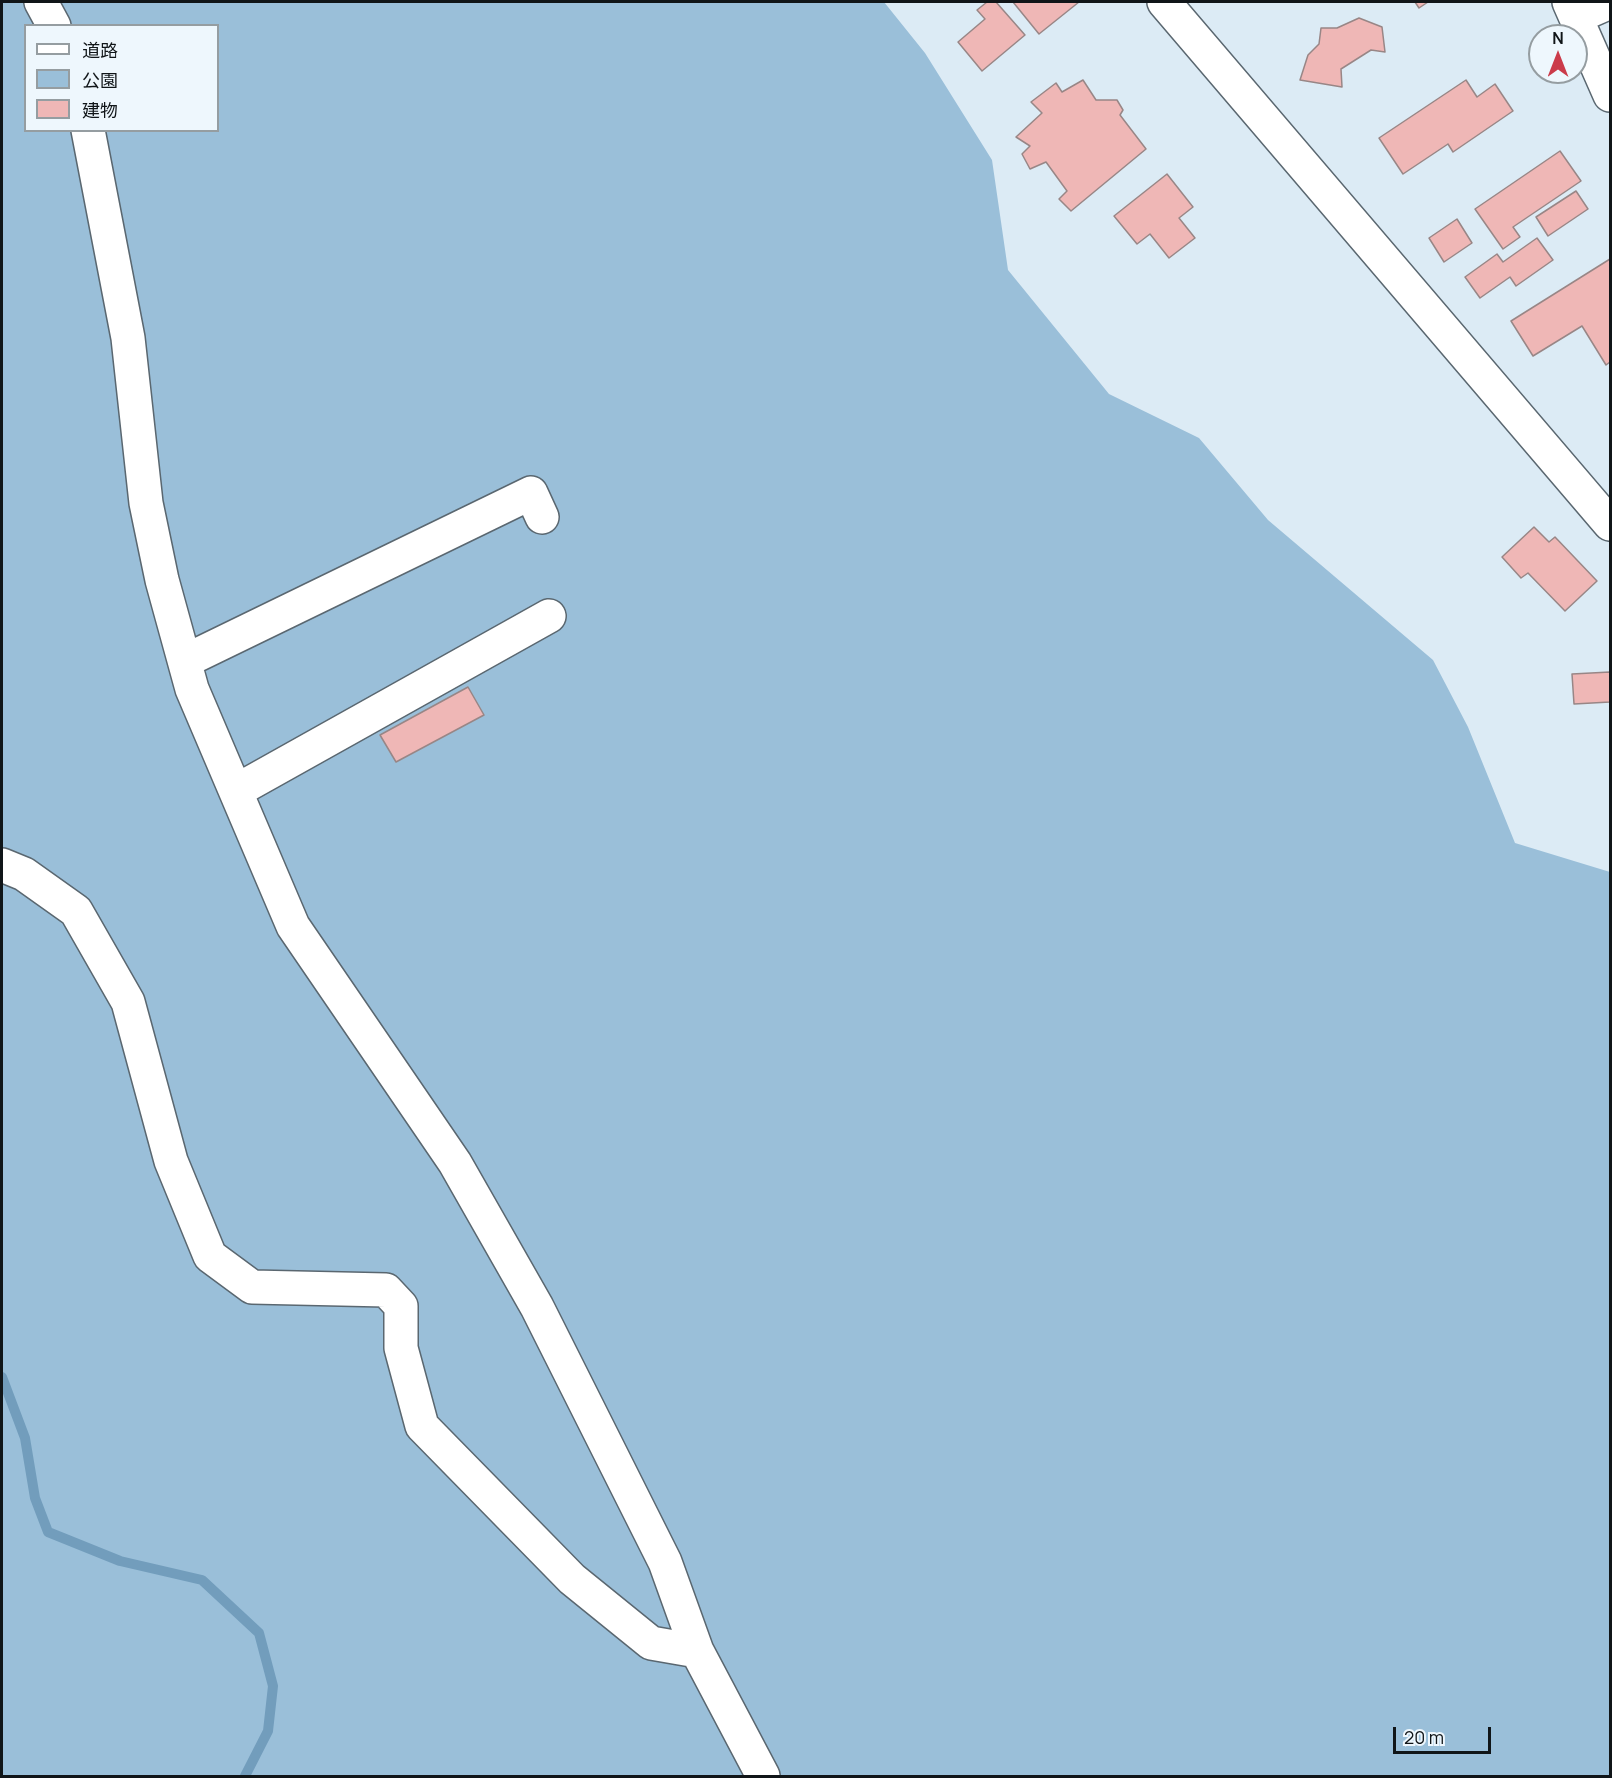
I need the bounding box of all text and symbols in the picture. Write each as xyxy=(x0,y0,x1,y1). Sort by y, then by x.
legend xyxy=(24,24,219,132)
north arrow xyxy=(1528,24,1588,84)
text: N xyxy=(1552,27,1564,49)
text: 道路 xyxy=(82,38,118,62)
text: 公園 xyxy=(82,68,118,92)
text: 建物 xyxy=(82,98,118,122)
scale bar xyxy=(1396,1715,1494,1753)
text: 20 m xyxy=(1404,1725,1444,1749)

